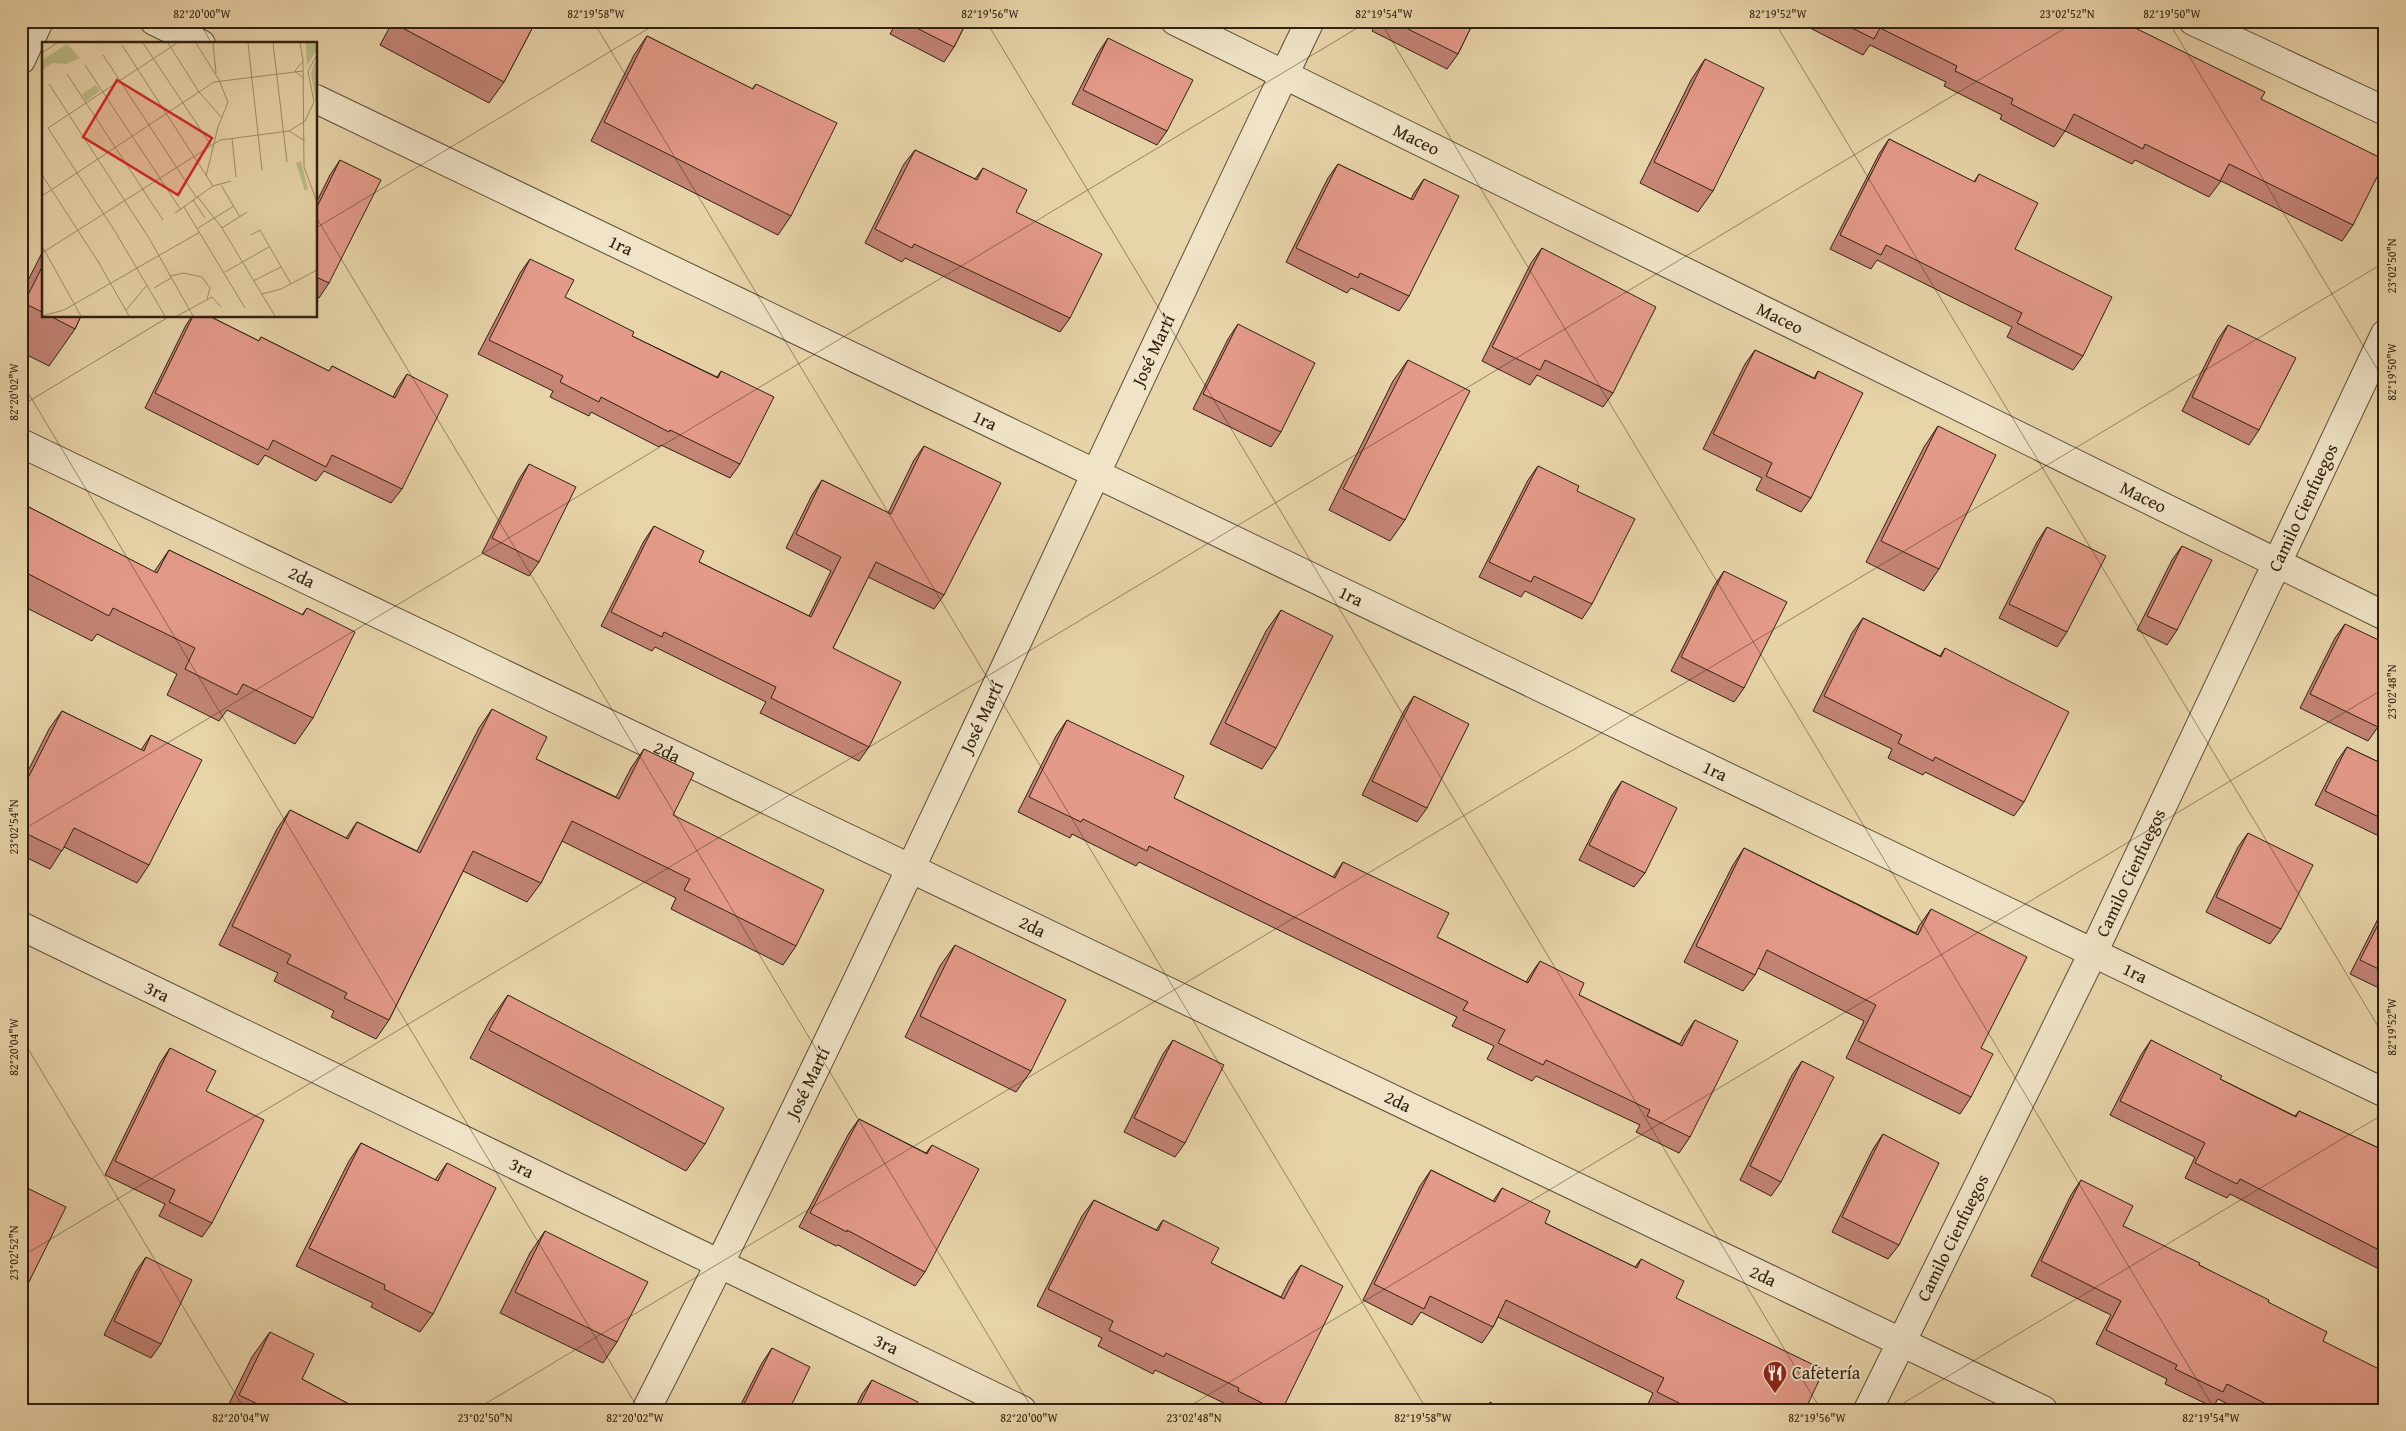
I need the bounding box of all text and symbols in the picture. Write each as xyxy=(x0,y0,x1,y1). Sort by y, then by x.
text: 82°20'00"W xyxy=(173,5,232,22)
text: 82°19'58"W xyxy=(567,5,626,22)
text: 82°19'56"W xyxy=(961,5,1020,22)
text: 82°19'54"W xyxy=(1355,5,1414,22)
text: 82°19'52"W xyxy=(1749,5,1808,22)
text: 23°02'52"N xyxy=(2039,5,2095,22)
text: 82°19'50"W xyxy=(2143,5,2202,22)
inset map xyxy=(42,42,318,318)
street label: Maceo xyxy=(1389,116,1445,162)
street label: 1ra xyxy=(604,227,638,263)
text: 23°02'50"N xyxy=(2383,238,2400,294)
street label: Maceo xyxy=(1752,295,1808,341)
street label: José Martí xyxy=(1124,309,1182,392)
text: 82°19'50"W xyxy=(2383,342,2400,401)
text: 82°20'02"W xyxy=(5,362,22,421)
street label: 1ra xyxy=(968,402,1002,438)
street label: Camilo Cienfuegos xyxy=(2261,439,2345,576)
street label: Maceo xyxy=(2116,474,2171,520)
street label: 2da xyxy=(284,559,320,595)
street label: 1ra xyxy=(1334,578,1368,613)
text: 23°02'48"N xyxy=(2383,664,2400,720)
street label: José Martí xyxy=(952,676,1010,759)
street label: 2da xyxy=(649,734,685,770)
street label: 1ra xyxy=(1698,753,1732,788)
text: 23°02'54"N xyxy=(5,799,22,855)
street label: Camilo Cienfuegos xyxy=(2088,804,2172,941)
street label: 2da xyxy=(1015,908,1051,944)
street label: 1ra xyxy=(2118,955,2152,990)
street label: 3ra xyxy=(140,974,174,1009)
text: 82°19'52"W xyxy=(2383,997,2400,1056)
text: 82°20'04"W xyxy=(5,1017,22,1076)
street label: José Martí xyxy=(778,1042,837,1125)
street label: 2da xyxy=(1380,1083,1416,1119)
street label: 3ra xyxy=(505,1150,539,1185)
street label: Camilo Cienfuegos xyxy=(1910,1169,1995,1306)
text: 23°02'52"N xyxy=(5,1225,22,1281)
street label: 2da xyxy=(1745,1258,1782,1294)
street label: 3ra xyxy=(870,1326,904,1362)
place label: Cafetería xyxy=(1792,1359,1861,1386)
restaurant icon: Cafetería xyxy=(1762,1360,1788,1394)
text: 82°20'04"W xyxy=(212,1409,271,1426)
text: 23°02'50"N xyxy=(457,1409,513,1426)
text: 82°20'02"W xyxy=(606,1409,665,1426)
text: 82°20'00"W xyxy=(1000,1409,1059,1426)
text: 23°02'48"N xyxy=(1166,1409,1222,1426)
text: 82°19'58"W xyxy=(1394,1409,1453,1426)
text: 82°19'56"W xyxy=(1788,1409,1847,1426)
text: 82°19'54"W xyxy=(2182,1409,2241,1426)

